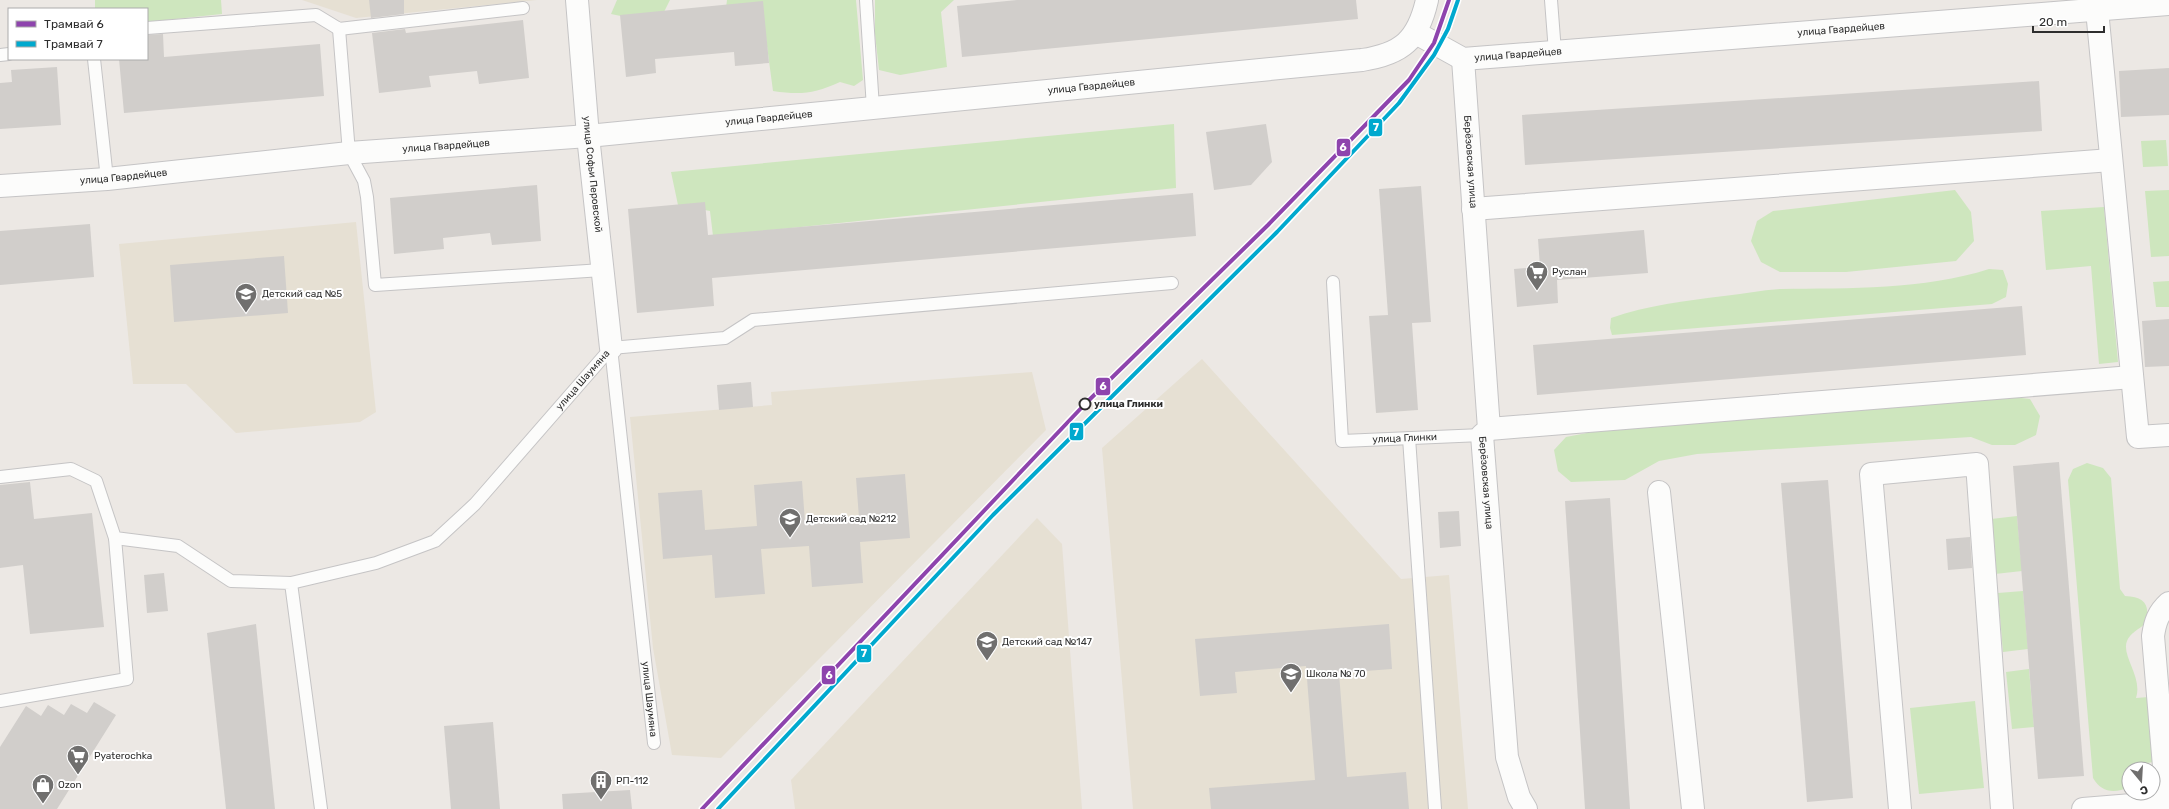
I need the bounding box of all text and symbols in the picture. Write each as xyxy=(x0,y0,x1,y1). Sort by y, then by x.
legend xyxy=(8,8,148,60)
scale bar xyxy=(2033,8,2104,34)
text: 20 m xyxy=(2039,15,2067,29)
text: Трамвай 6 xyxy=(44,17,104,31)
street label: улица Гвардейцев xyxy=(1797,20,1886,39)
text: Трамвай 7 xyxy=(44,37,103,51)
street label: улица Гвардейцев xyxy=(1474,45,1563,64)
street label: улица Гвардейцев xyxy=(1047,76,1136,97)
street label: улица Гвардейцев xyxy=(725,108,814,129)
street label: Берёзовская улица xyxy=(1461,115,1479,209)
street label: улица Софьи Перовской xyxy=(580,116,604,233)
line badge: 7 xyxy=(1368,118,1383,137)
text: 7 xyxy=(1373,121,1380,134)
street label: улица Гвардейцев xyxy=(402,137,491,155)
line badge: 6 xyxy=(1336,138,1351,157)
text: 6 xyxy=(1339,141,1347,154)
street label: улица Гвардейцев xyxy=(80,167,168,187)
supermarket icon: Руслан xyxy=(1524,259,1550,292)
place label: Руслан xyxy=(1552,266,1587,278)
school or university icon: Детский сад №5 xyxy=(233,281,259,314)
place label: Детский сад №5 xyxy=(262,288,342,300)
street label: улица Шаумяна xyxy=(553,348,612,413)
line badge: 6 xyxy=(1095,377,1111,396)
text: 6 xyxy=(1099,380,1107,393)
marker: улица Глинки xyxy=(1078,397,1092,411)
place label: улица Глинки xyxy=(1094,398,1163,410)
line badge: 7 xyxy=(1069,422,1084,441)
text: 7 xyxy=(1073,426,1080,439)
street label: улица Глинки xyxy=(1372,431,1437,446)
street label: Берёзовская улица xyxy=(1476,436,1495,530)
school or university icon: Детский сад №212 xyxy=(777,506,803,539)
place label: Детский сад №212 xyxy=(806,513,897,525)
school or university icon: Детский сад №147 xyxy=(974,629,1000,662)
place label: Детский сад №147 xyxy=(1002,636,1092,648)
line badge: 7 xyxy=(856,644,872,663)
text: 7 xyxy=(861,647,868,660)
street label: улица Шаумяна xyxy=(639,661,659,737)
school or university icon: Школа № 70 xyxy=(1278,661,1304,694)
line badge: 6 xyxy=(821,665,836,685)
place label: Школа № 70 xyxy=(1306,668,1366,680)
text: 6 xyxy=(825,669,833,682)
supermarket icon: Pyaterochka xyxy=(65,743,91,776)
place label: Pyaterochka xyxy=(94,750,152,762)
north arrow xyxy=(2121,761,2161,801)
building icon: РП-112 xyxy=(588,768,614,801)
shop icon: Ozon xyxy=(30,772,56,805)
place label: РП-112 xyxy=(616,775,649,787)
place label: Ozon xyxy=(58,779,82,791)
text: С xyxy=(2138,783,2150,797)

